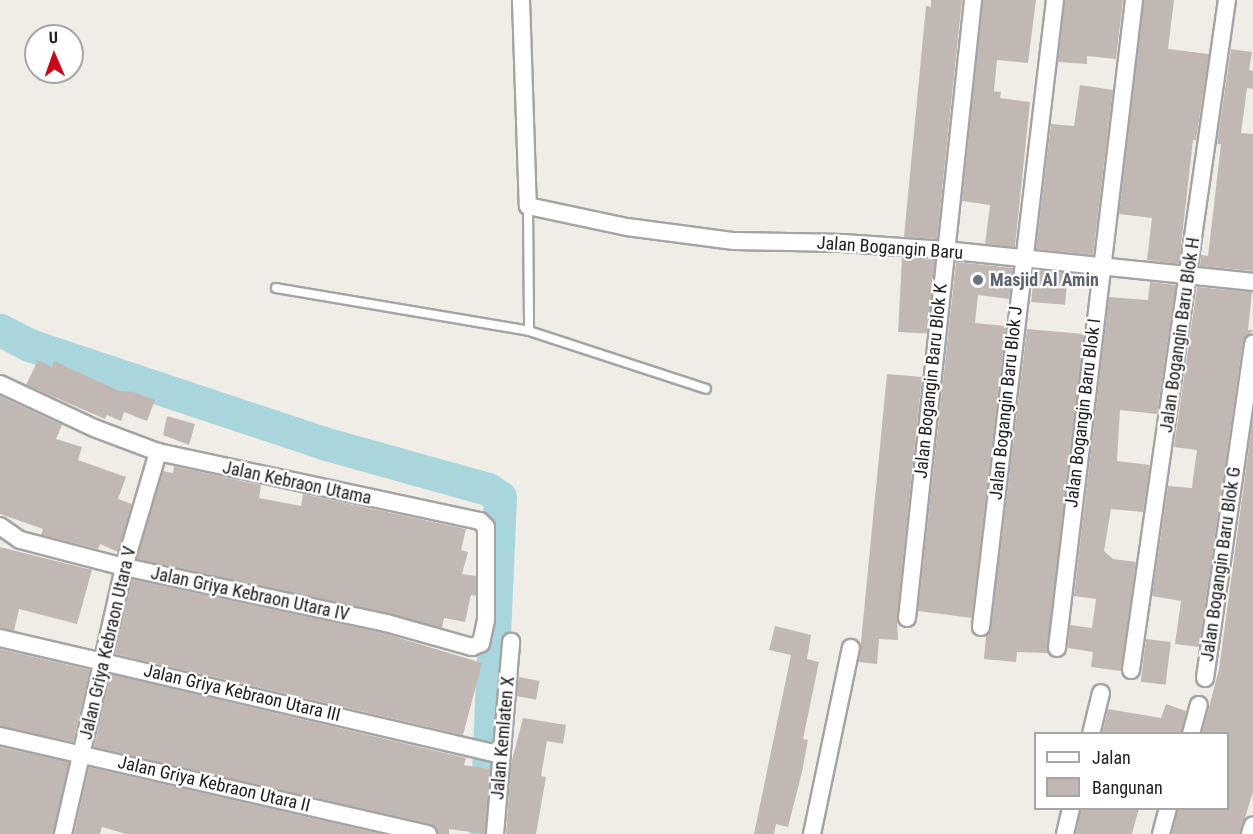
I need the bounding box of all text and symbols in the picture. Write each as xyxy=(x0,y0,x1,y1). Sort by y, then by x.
north arrow xyxy=(24,24,84,84)
text: U xyxy=(49,28,58,47)
street label: Jalan Bogangin Baru xyxy=(816,232,964,264)
street label: Jalan Bogangin Baru Blok H xyxy=(1156,236,1204,434)
place label: Masjid Al Amin xyxy=(990,269,1099,291)
marker: Masjid Al Amin xyxy=(971,273,985,287)
street label: Jalan Bogangin Baru Blok K xyxy=(910,283,952,479)
street label: Jalan Bogangin Baru Blok J xyxy=(985,305,1027,501)
street label: Jalan Bogangin Baru Blok I xyxy=(1061,317,1105,509)
street label: Jalan Kebraon Utama xyxy=(221,457,373,509)
street label: Jalan Bogangin Baru Blok G xyxy=(1197,465,1245,663)
street label: Jalan Griya Kebraon Utara V xyxy=(75,544,141,742)
street label: Jalan Griya Kebraon Utara IV xyxy=(149,562,351,626)
street label: Jalan Griya Kebraon Utara III xyxy=(142,660,342,726)
street label: Jalan Kemlaten X xyxy=(487,675,519,801)
legend xyxy=(1034,732,1229,810)
text: Jalan xyxy=(1092,747,1131,768)
street label: Jalan Griya Kebraon Utara II xyxy=(116,751,312,817)
text: Bangunan xyxy=(1092,777,1163,798)

